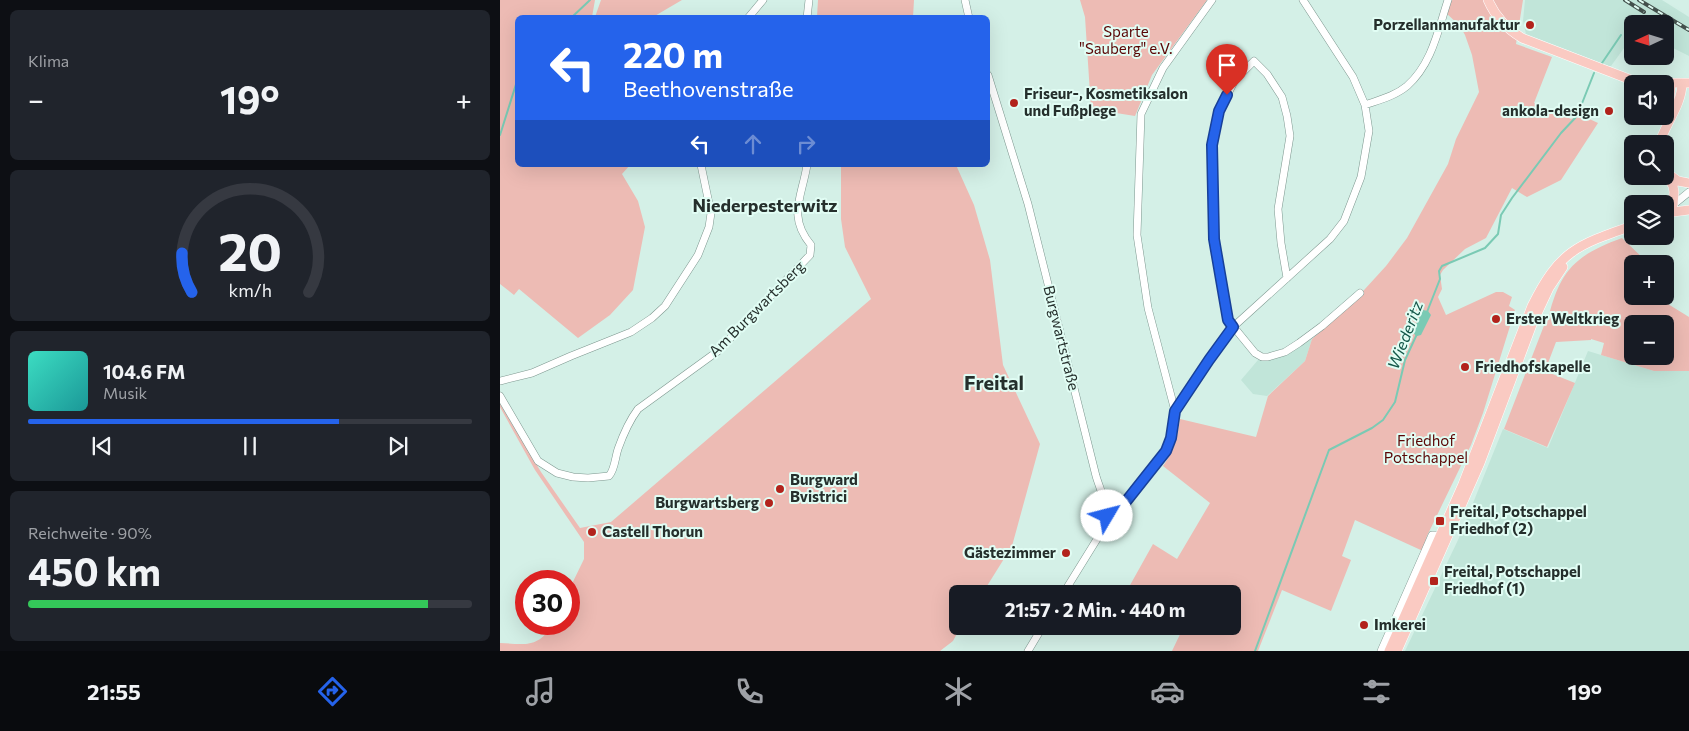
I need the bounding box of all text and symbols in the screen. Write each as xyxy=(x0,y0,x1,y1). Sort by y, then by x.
place label: Porzellanmanufaktur xyxy=(1373,15,1520,33)
north arrow xyxy=(1624,15,1674,65)
map controls xyxy=(1624,15,1674,365)
marker: Porzellanmanufaktur xyxy=(1524,19,1536,31)
park label: Sparte "Sauberg" e.V. xyxy=(1079,22,1173,57)
text: 220 m xyxy=(623,32,723,75)
icon: left xyxy=(540,35,605,100)
pin xyxy=(1206,44,1248,95)
text: Klima xyxy=(28,51,69,70)
icon: arrive xyxy=(1213,51,1241,79)
text: 19° xyxy=(220,75,280,122)
text: Beethovenstraße xyxy=(623,75,794,102)
button: sound xyxy=(1624,75,1674,125)
text: − xyxy=(28,82,44,116)
text: + xyxy=(456,82,472,116)
place label: Friseur-, Kosmetiksalon und Fußplege xyxy=(1024,84,1188,119)
marker: Friseur-, Kosmetiksalon und Fußplege xyxy=(1008,97,1020,109)
place label: ankola-design xyxy=(1502,101,1599,119)
marker: ankola-design xyxy=(1603,105,1615,117)
icon: left xyxy=(686,130,714,158)
icon: ahead xyxy=(739,130,767,158)
icon: right xyxy=(792,130,820,158)
button: search xyxy=(1624,135,1674,185)
district label: Niederpesterwitz xyxy=(692,194,838,216)
button: layers xyxy=(1624,195,1674,245)
text: 20 xyxy=(218,218,282,282)
button: + xyxy=(1624,255,1674,305)
street label: Am Burgwartsberg xyxy=(705,257,808,360)
text: km/h xyxy=(228,279,272,301)
street label: Burgwartstraße xyxy=(1040,283,1084,392)
water label: Wiederitz xyxy=(1383,298,1426,372)
place label: Erster Weltkrieg xyxy=(1506,309,1619,327)
marker: Erster Weltkrieg xyxy=(1490,313,1502,325)
button: − xyxy=(1624,315,1674,365)
place label: Friedhofskapelle xyxy=(1475,357,1591,375)
text: 104.6 FM xyxy=(103,360,185,383)
marker: Friedhofskapelle xyxy=(1459,361,1471,373)
district label: Freital xyxy=(964,370,1024,394)
text: Musik xyxy=(103,383,147,402)
park label: Friedhof Potschappel xyxy=(1384,431,1468,466)
icon: previous xyxy=(88,432,116,460)
icon: pause xyxy=(236,432,264,460)
icon: next xyxy=(384,432,412,460)
place label: Burgward Bvistrici xyxy=(790,470,858,505)
marker: Burgward Bvistrici xyxy=(774,483,786,495)
position arrow xyxy=(1080,489,1132,541)
place label: Burgwartsberg xyxy=(655,493,759,511)
marker: Burgwartsberg xyxy=(763,497,775,509)
place label: Freital, Potschappel Friedhof (2) xyxy=(1450,502,1587,537)
marker: Freital, Potschappel Friedhof (2) xyxy=(1434,515,1446,527)
place label: Castell Thorun xyxy=(602,522,703,540)
text: Reichweite · 90% xyxy=(28,523,152,542)
marker: Castell Thorun xyxy=(586,526,598,538)
place label: Gästezimmer xyxy=(964,543,1056,561)
text: 450 km xyxy=(28,547,161,594)
marker: Gästezimmer xyxy=(1060,547,1072,559)
place label: Freital, Potschappel Friedhof (1) xyxy=(1444,562,1581,597)
speed limit sign: 30 xyxy=(515,570,580,635)
marker: Freital, Potschappel Friedhof (1) xyxy=(1428,575,1440,587)
text: 21:57 · 2 Min. · 440 m xyxy=(1005,598,1185,621)
place label: Imkerei xyxy=(1374,615,1426,633)
marker: Imkerei xyxy=(1358,619,1370,631)
icon: directions xyxy=(315,674,350,709)
icon: music xyxy=(523,674,558,709)
icon: phone xyxy=(732,674,767,709)
icon: climate xyxy=(941,674,976,709)
icon: car xyxy=(1150,674,1185,709)
icon: filters xyxy=(1359,674,1394,709)
text: 21:55 xyxy=(87,678,141,705)
text: 19° xyxy=(1568,678,1602,705)

